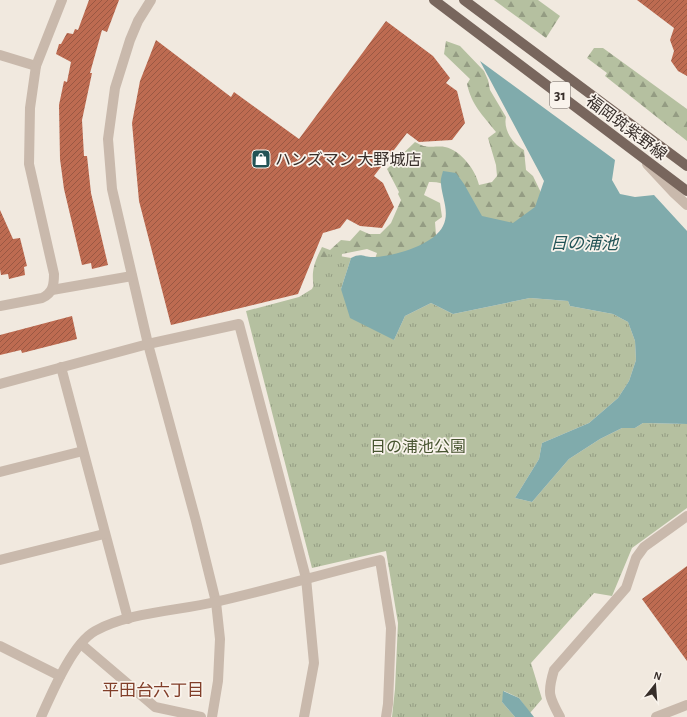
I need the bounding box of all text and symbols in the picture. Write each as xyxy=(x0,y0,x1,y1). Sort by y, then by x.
road number: 31 xyxy=(550,82,570,108)
street label: 福岡筑紫野線 xyxy=(583,92,670,163)
shop icon: ハンズマン 大野城店 xyxy=(250,148,272,170)
place label: ハンズマン 大野城店 xyxy=(275,151,421,168)
water label: 日の浦池 xyxy=(550,234,620,252)
park label: 日の浦池公園 xyxy=(370,438,466,455)
north arrow xyxy=(635,665,675,705)
text: N xyxy=(653,670,663,682)
district label: 平田台六丁目 xyxy=(102,681,204,699)

